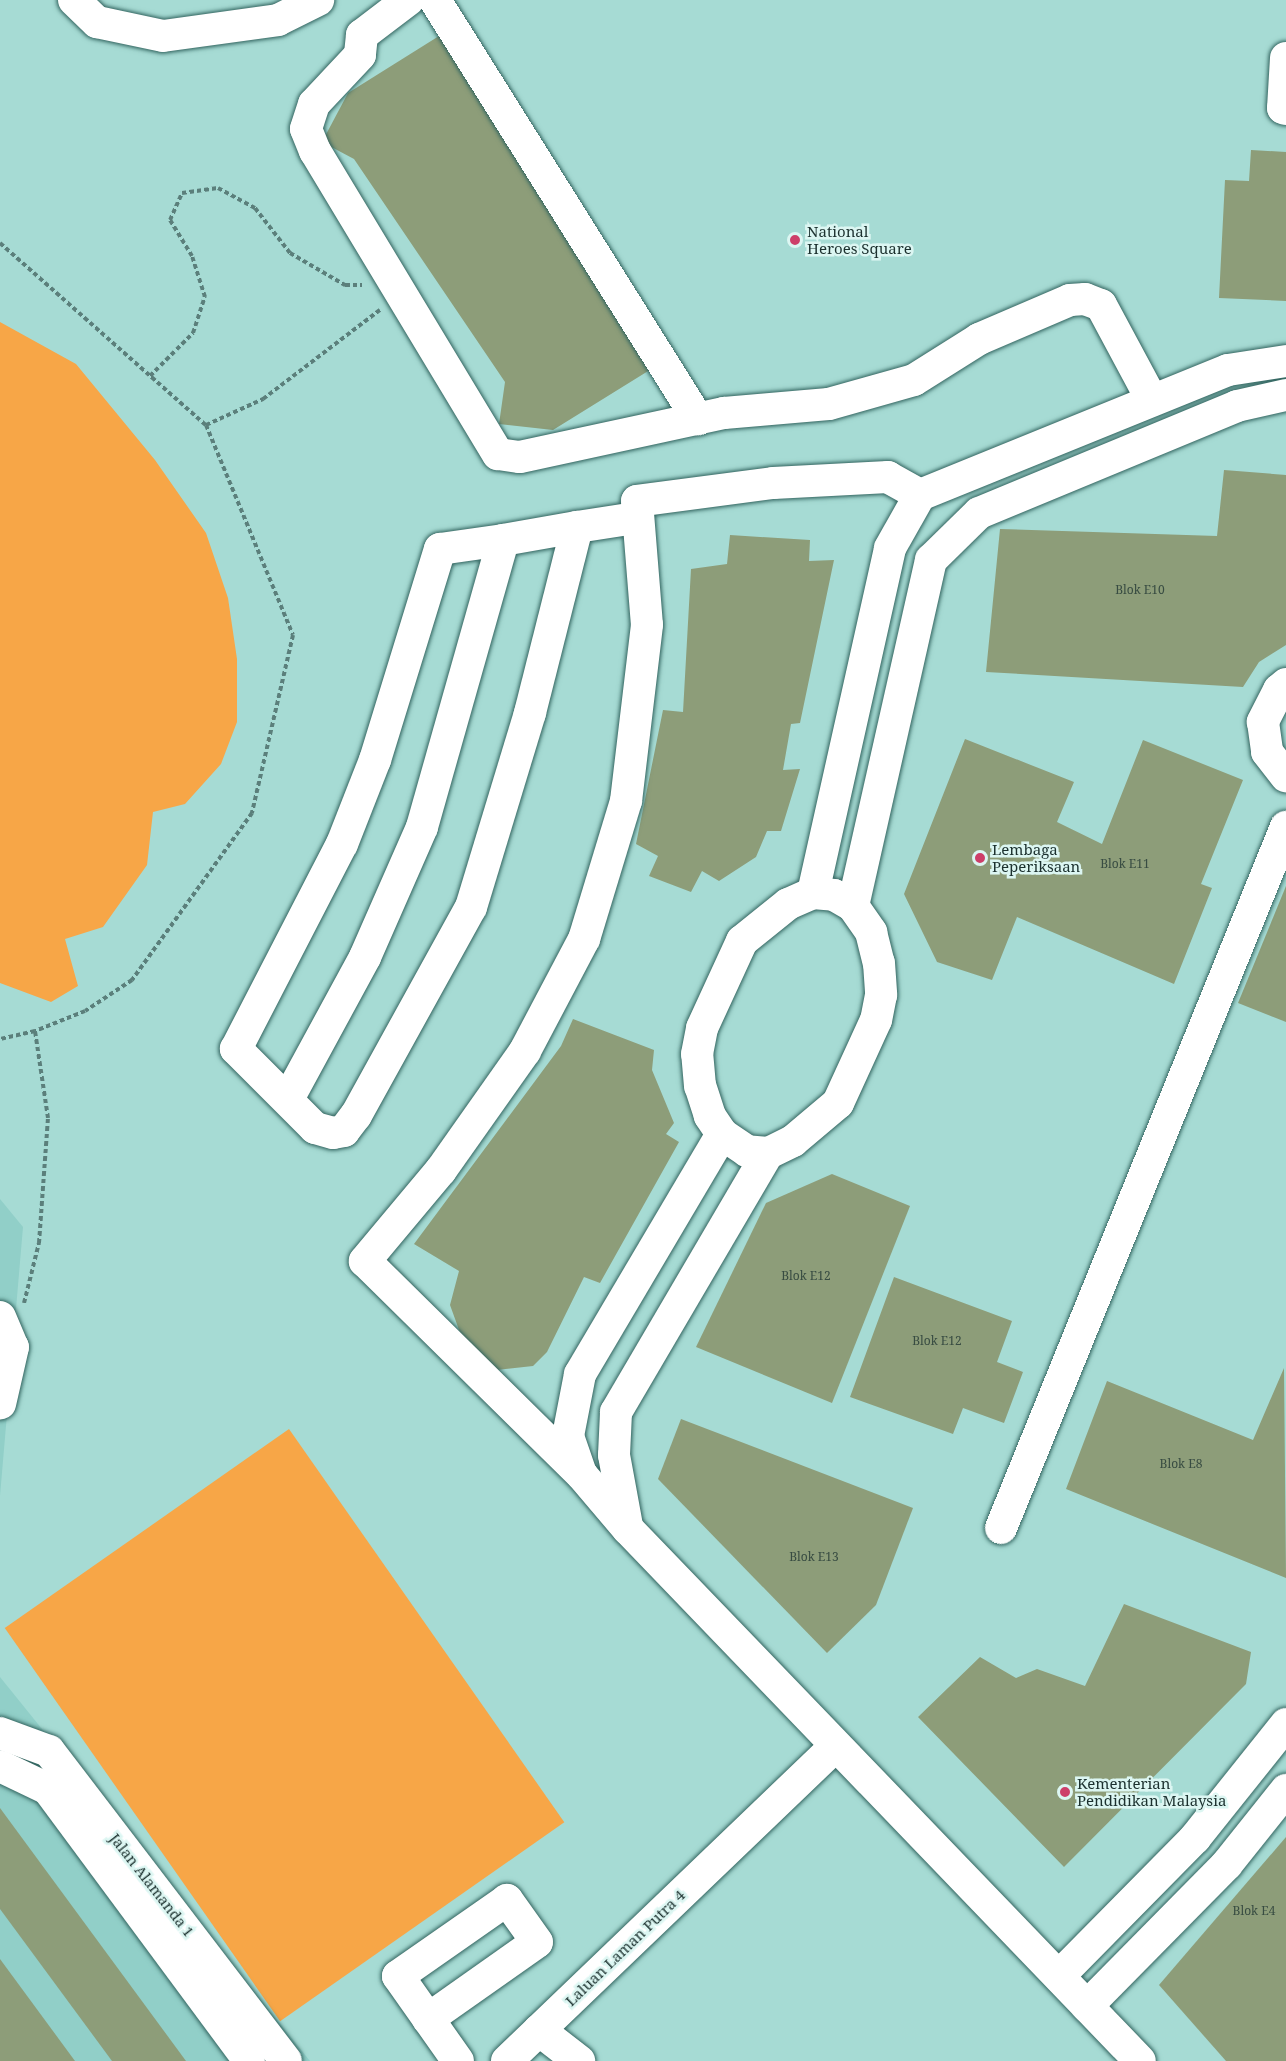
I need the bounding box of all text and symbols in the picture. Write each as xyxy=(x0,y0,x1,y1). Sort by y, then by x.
place label: National Heroes Square xyxy=(807,222,912,257)
marker: National Heroes Square xyxy=(788,233,802,247)
house number: Blok E10 xyxy=(1115,583,1165,597)
place label: Lembaga Peperiksaan xyxy=(992,840,1080,875)
marker: Lembaga Peperiksaan xyxy=(973,851,987,865)
house number: Blok E11 xyxy=(1100,857,1150,871)
house number: Blok E12 xyxy=(781,1269,831,1283)
house number: Blok E12 xyxy=(912,1334,962,1348)
house number: Blok E8 xyxy=(1160,1457,1202,1471)
house number: Blok E13 xyxy=(789,1550,839,1564)
place label: Kementerian Pendidikan Malaysia xyxy=(1077,1774,1226,1809)
marker: Kementerian Pendidikan Malaysia xyxy=(1058,1785,1072,1799)
street label: Jalan Alamanda 1 xyxy=(106,1830,198,1940)
street label: Laluan Laman Putra 4 xyxy=(561,1886,689,2010)
house number: Blok E4 xyxy=(1233,1904,1275,1918)

